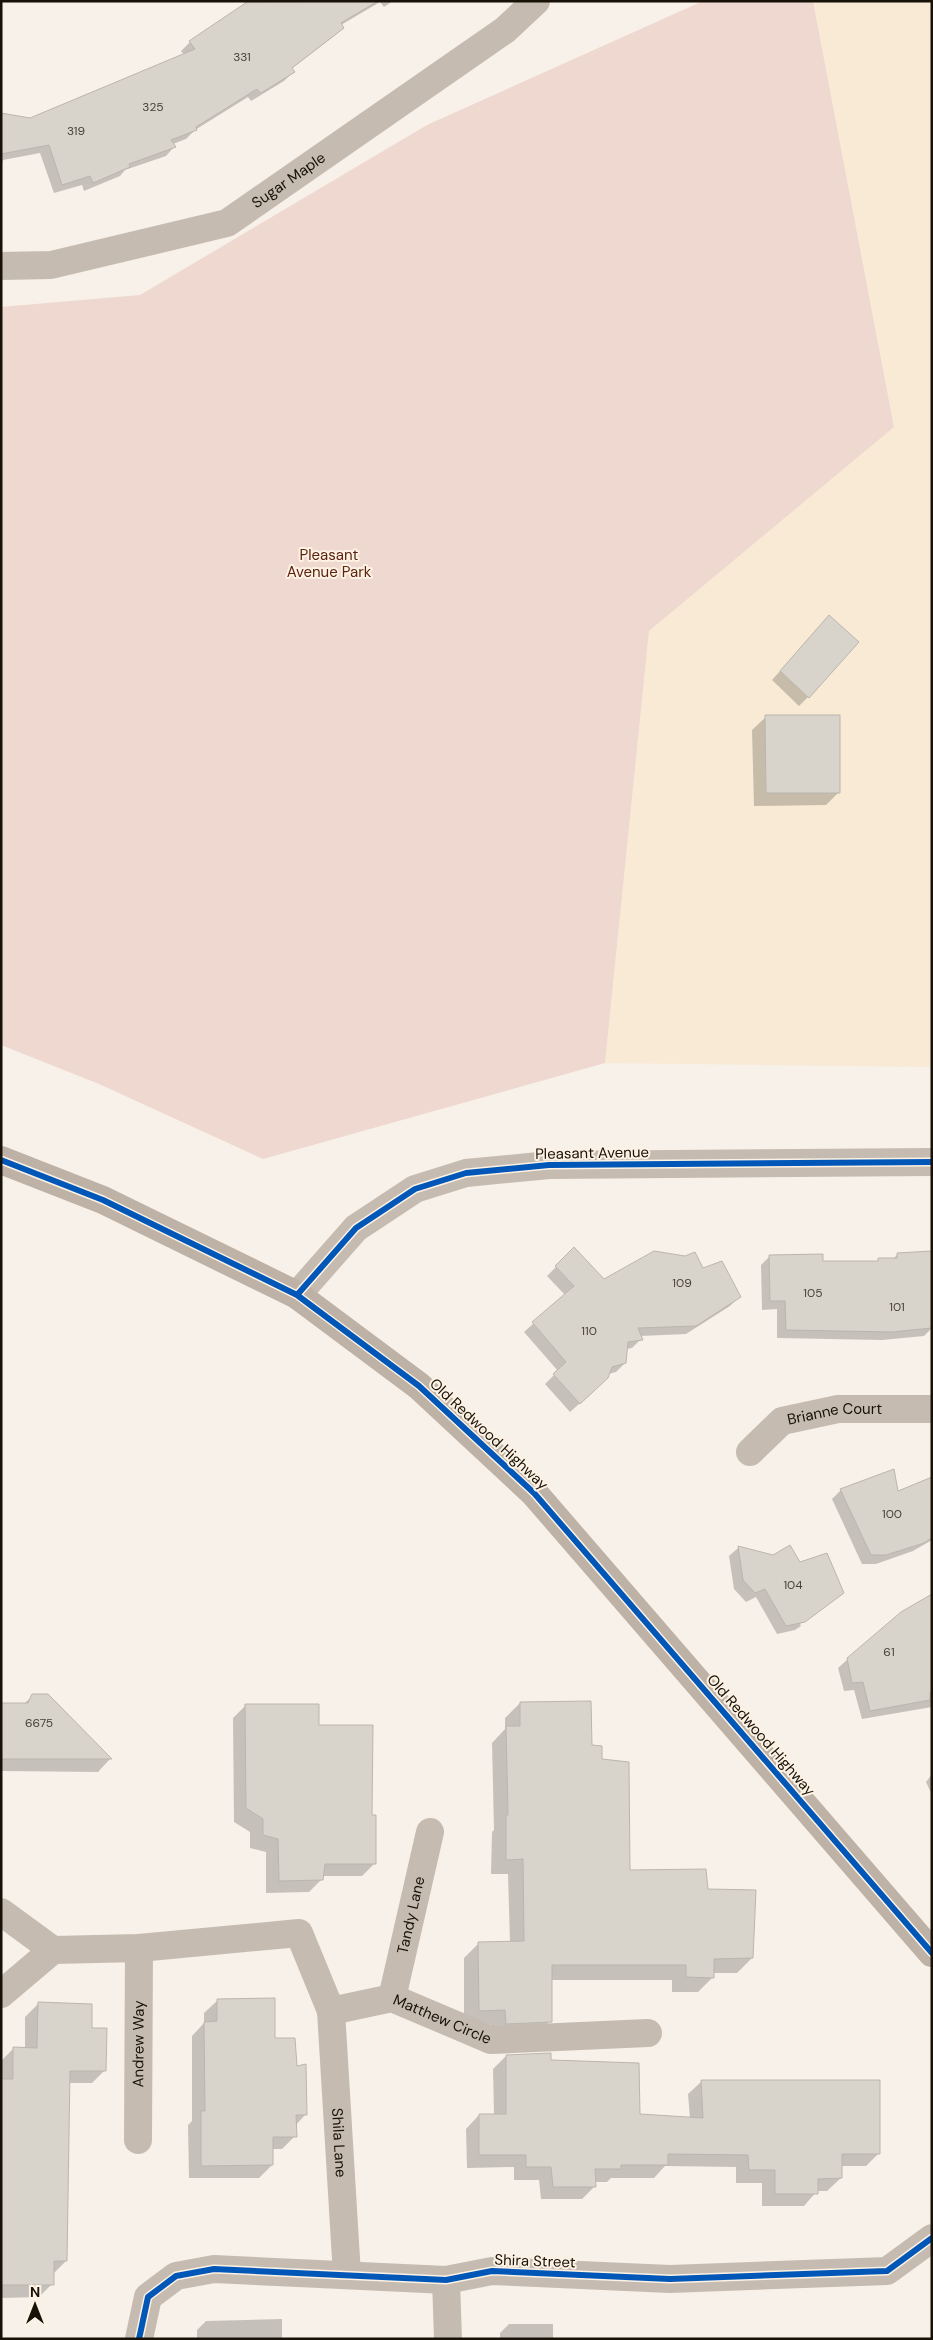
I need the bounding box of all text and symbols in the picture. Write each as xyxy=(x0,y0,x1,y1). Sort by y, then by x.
house number: 331 xyxy=(233,49,251,65)
house number: 325 xyxy=(142,99,164,115)
house number: 319 xyxy=(67,123,85,139)
street label: Sugar Maple xyxy=(248,148,329,213)
park label: Pleasant Avenue Park xyxy=(287,545,372,582)
street label: Pleasant Avenue xyxy=(535,1142,649,1164)
house number: 109 xyxy=(672,1275,692,1291)
house number: 105 xyxy=(803,1285,823,1301)
house number: 101 xyxy=(889,1299,905,1315)
house number: 110 xyxy=(581,1323,597,1339)
street label: Old Redwood Highway xyxy=(425,1374,553,1495)
street label: Brianne Court xyxy=(785,1399,882,1430)
house number: 100 xyxy=(882,1506,902,1522)
house number: 104 xyxy=(783,1577,803,1593)
house number: 61 xyxy=(883,1644,895,1660)
street label: Old Redwood Highway xyxy=(702,1670,820,1801)
house number: 6675 xyxy=(25,1715,53,1731)
street label: Tandy Lane xyxy=(392,1874,430,1956)
street label: Matthew Circle xyxy=(390,1990,494,2049)
street label: Andrew Way xyxy=(128,2000,149,2088)
street label: Shila Lane xyxy=(327,2107,351,2178)
street label: Shira Street xyxy=(494,2250,576,2272)
north arrow xyxy=(10,2280,60,2330)
text: N xyxy=(30,2283,40,2301)

